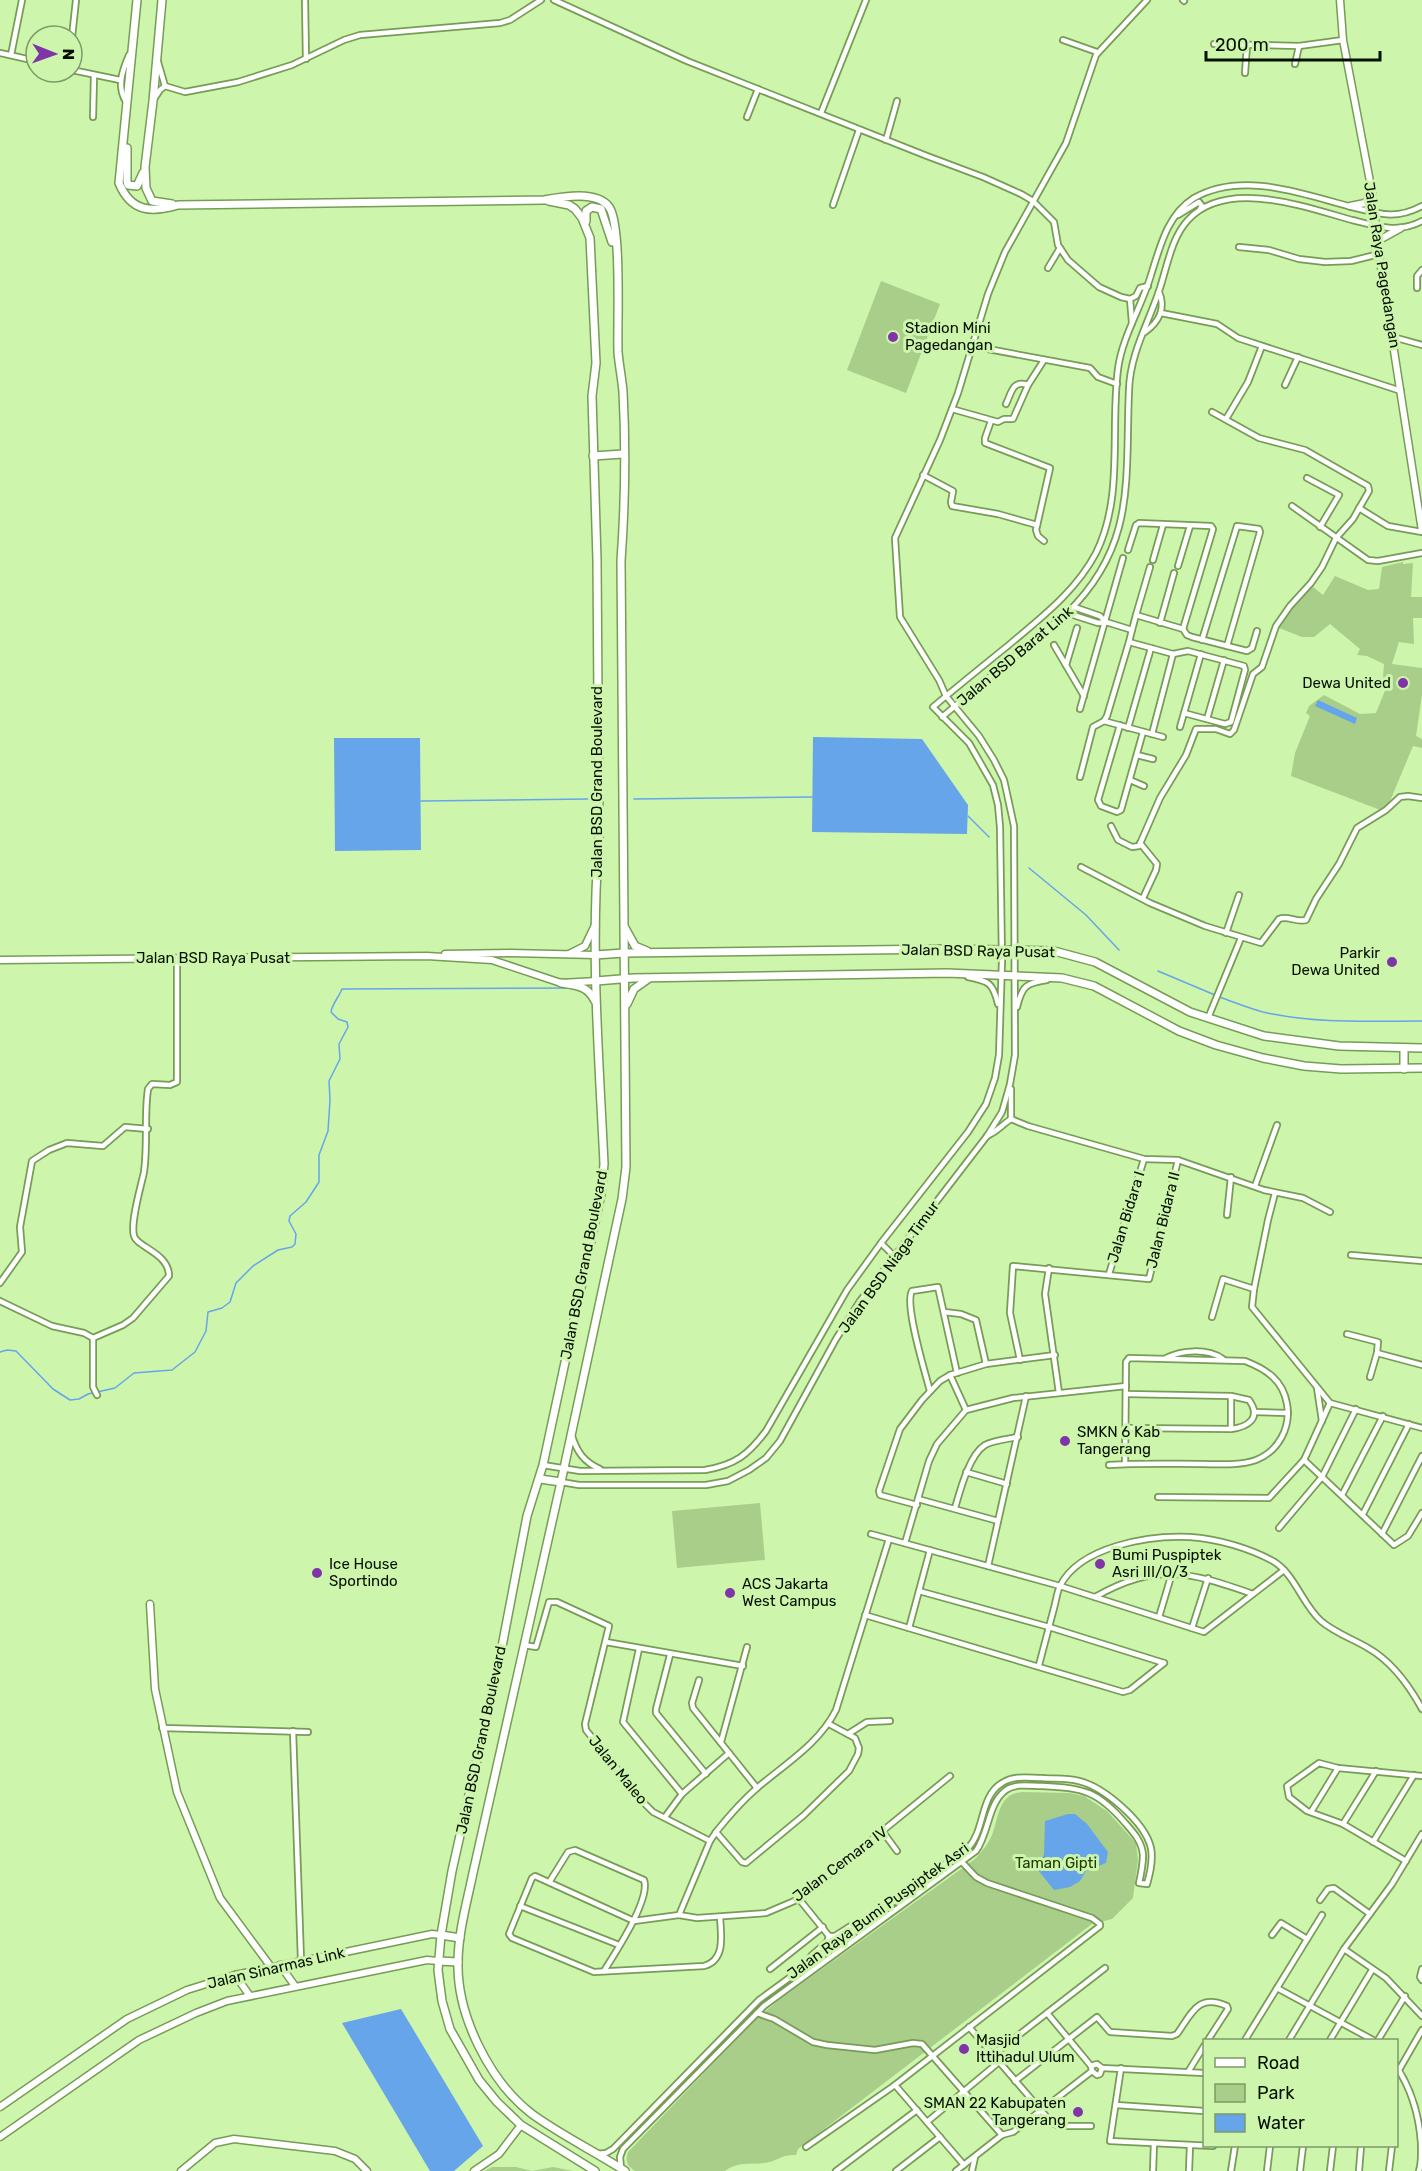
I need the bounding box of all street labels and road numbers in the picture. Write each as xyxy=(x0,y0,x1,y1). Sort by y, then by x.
street label: Jalan Raya Pagedangan xyxy=(1360,181,1404,349)
street label: Jalan BSD Barat Link xyxy=(953,602,1077,710)
street label: Jalan BSD Grand Boulevard xyxy=(588,686,606,878)
street label: Jalan BSD Raya Pusat xyxy=(901,941,1055,961)
street label: Jalan BSD Raya Pusat xyxy=(136,949,290,967)
street label: Jalan BSD Grand Boulevard xyxy=(557,1169,611,1361)
street label: Jalan Bidara I xyxy=(1104,1169,1148,1265)
street label: Jalan Bidara II xyxy=(1142,1170,1184,1270)
street label: Jalan BSD Niaga Timur xyxy=(835,1197,943,1337)
street label: Jalan BSD Grand Boulevard xyxy=(452,1644,510,1836)
street label: Jalan Maleo xyxy=(585,1732,651,1808)
street label: Jalan Cemara IV xyxy=(789,1822,891,1905)
street label: Jalan Raya Bumi Puspiptek Asri xyxy=(784,1839,972,1983)
street label: Jalan Sinarmas Link xyxy=(206,1943,347,1993)

